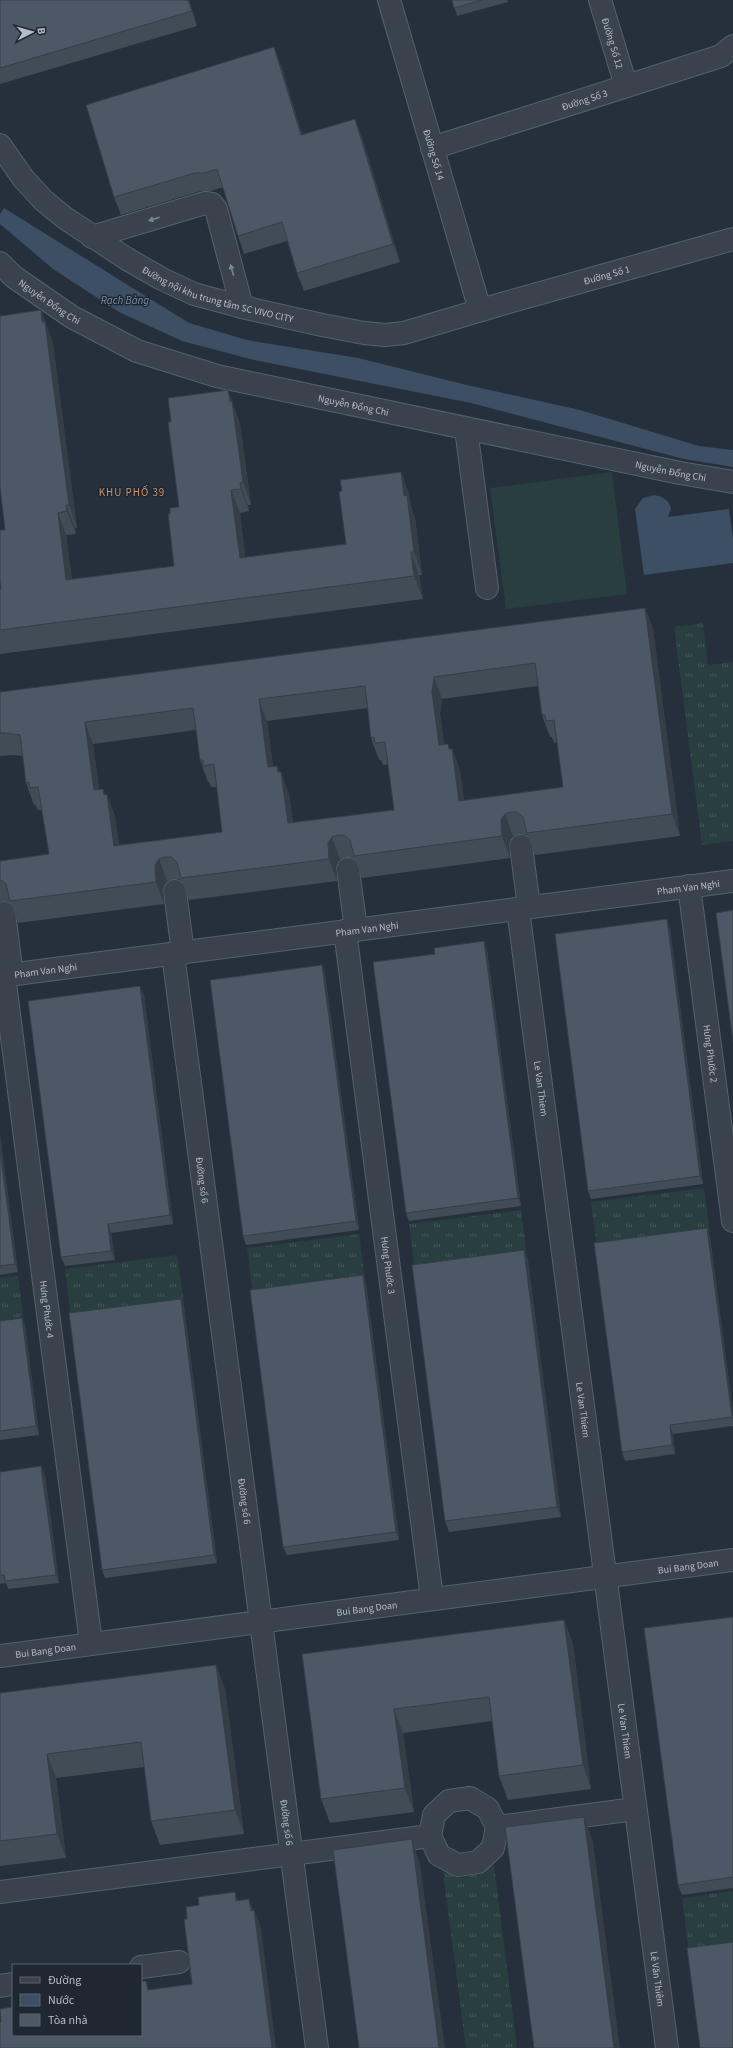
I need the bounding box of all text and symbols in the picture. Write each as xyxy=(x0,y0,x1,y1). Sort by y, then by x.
north arrow xyxy=(12,12,52,52)
street label: Đường Số 12 xyxy=(598,16,626,71)
text: B xyxy=(34,27,49,35)
street label: Đường Số 3 xyxy=(560,87,610,114)
street label: Đường Số 14 xyxy=(419,128,448,182)
one-way arrow xyxy=(147,216,159,222)
street label: Đường Số 1 xyxy=(582,262,632,289)
street label: Đường nội khu trung tâm SC VIVO CITY xyxy=(139,263,295,326)
one-way arrow xyxy=(229,263,235,276)
street label: Nguyễn Đổng Chi xyxy=(15,276,83,328)
water label: Rạch Bàng xyxy=(101,293,149,308)
street label: Nguyễn Đổng Chi xyxy=(317,391,390,420)
street label: Nguyễn Đổng Chi xyxy=(634,458,707,485)
district label: KHU PHỐ 39 xyxy=(99,485,165,500)
street label: Pham Van Nghi xyxy=(656,877,721,899)
street label: Pham Van Nghi xyxy=(335,918,399,940)
street label: Pham Van Nghi xyxy=(13,960,78,982)
street label: Hưng Phước 2 xyxy=(699,1024,721,1083)
street label: Le Van Thiem xyxy=(530,1060,551,1117)
street label: Đường số 6 xyxy=(192,1156,212,1204)
street label: Hưng Phước 3 xyxy=(377,1236,398,1295)
street label: Hưng Phước 4 xyxy=(36,1280,57,1339)
street label: Le Van Thiem xyxy=(572,1381,593,1438)
street label: Đường số 6 xyxy=(234,1478,254,1525)
street label: Bui Bang Doan xyxy=(657,1556,720,1578)
street label: Bui Bang Doan xyxy=(336,1598,398,1620)
street label: Bui Bang Doan xyxy=(14,1640,77,1662)
street label: Le Van Thiem xyxy=(614,1703,635,1760)
street label: Đường số 6 xyxy=(276,1799,296,1847)
street label: Lê Văn Thiêm xyxy=(646,1950,668,2008)
legend xyxy=(12,1964,142,2036)
text: Đường xyxy=(48,1972,81,1989)
text: Nước xyxy=(48,1992,75,2009)
text: Tòa nhà xyxy=(48,2012,88,2029)

